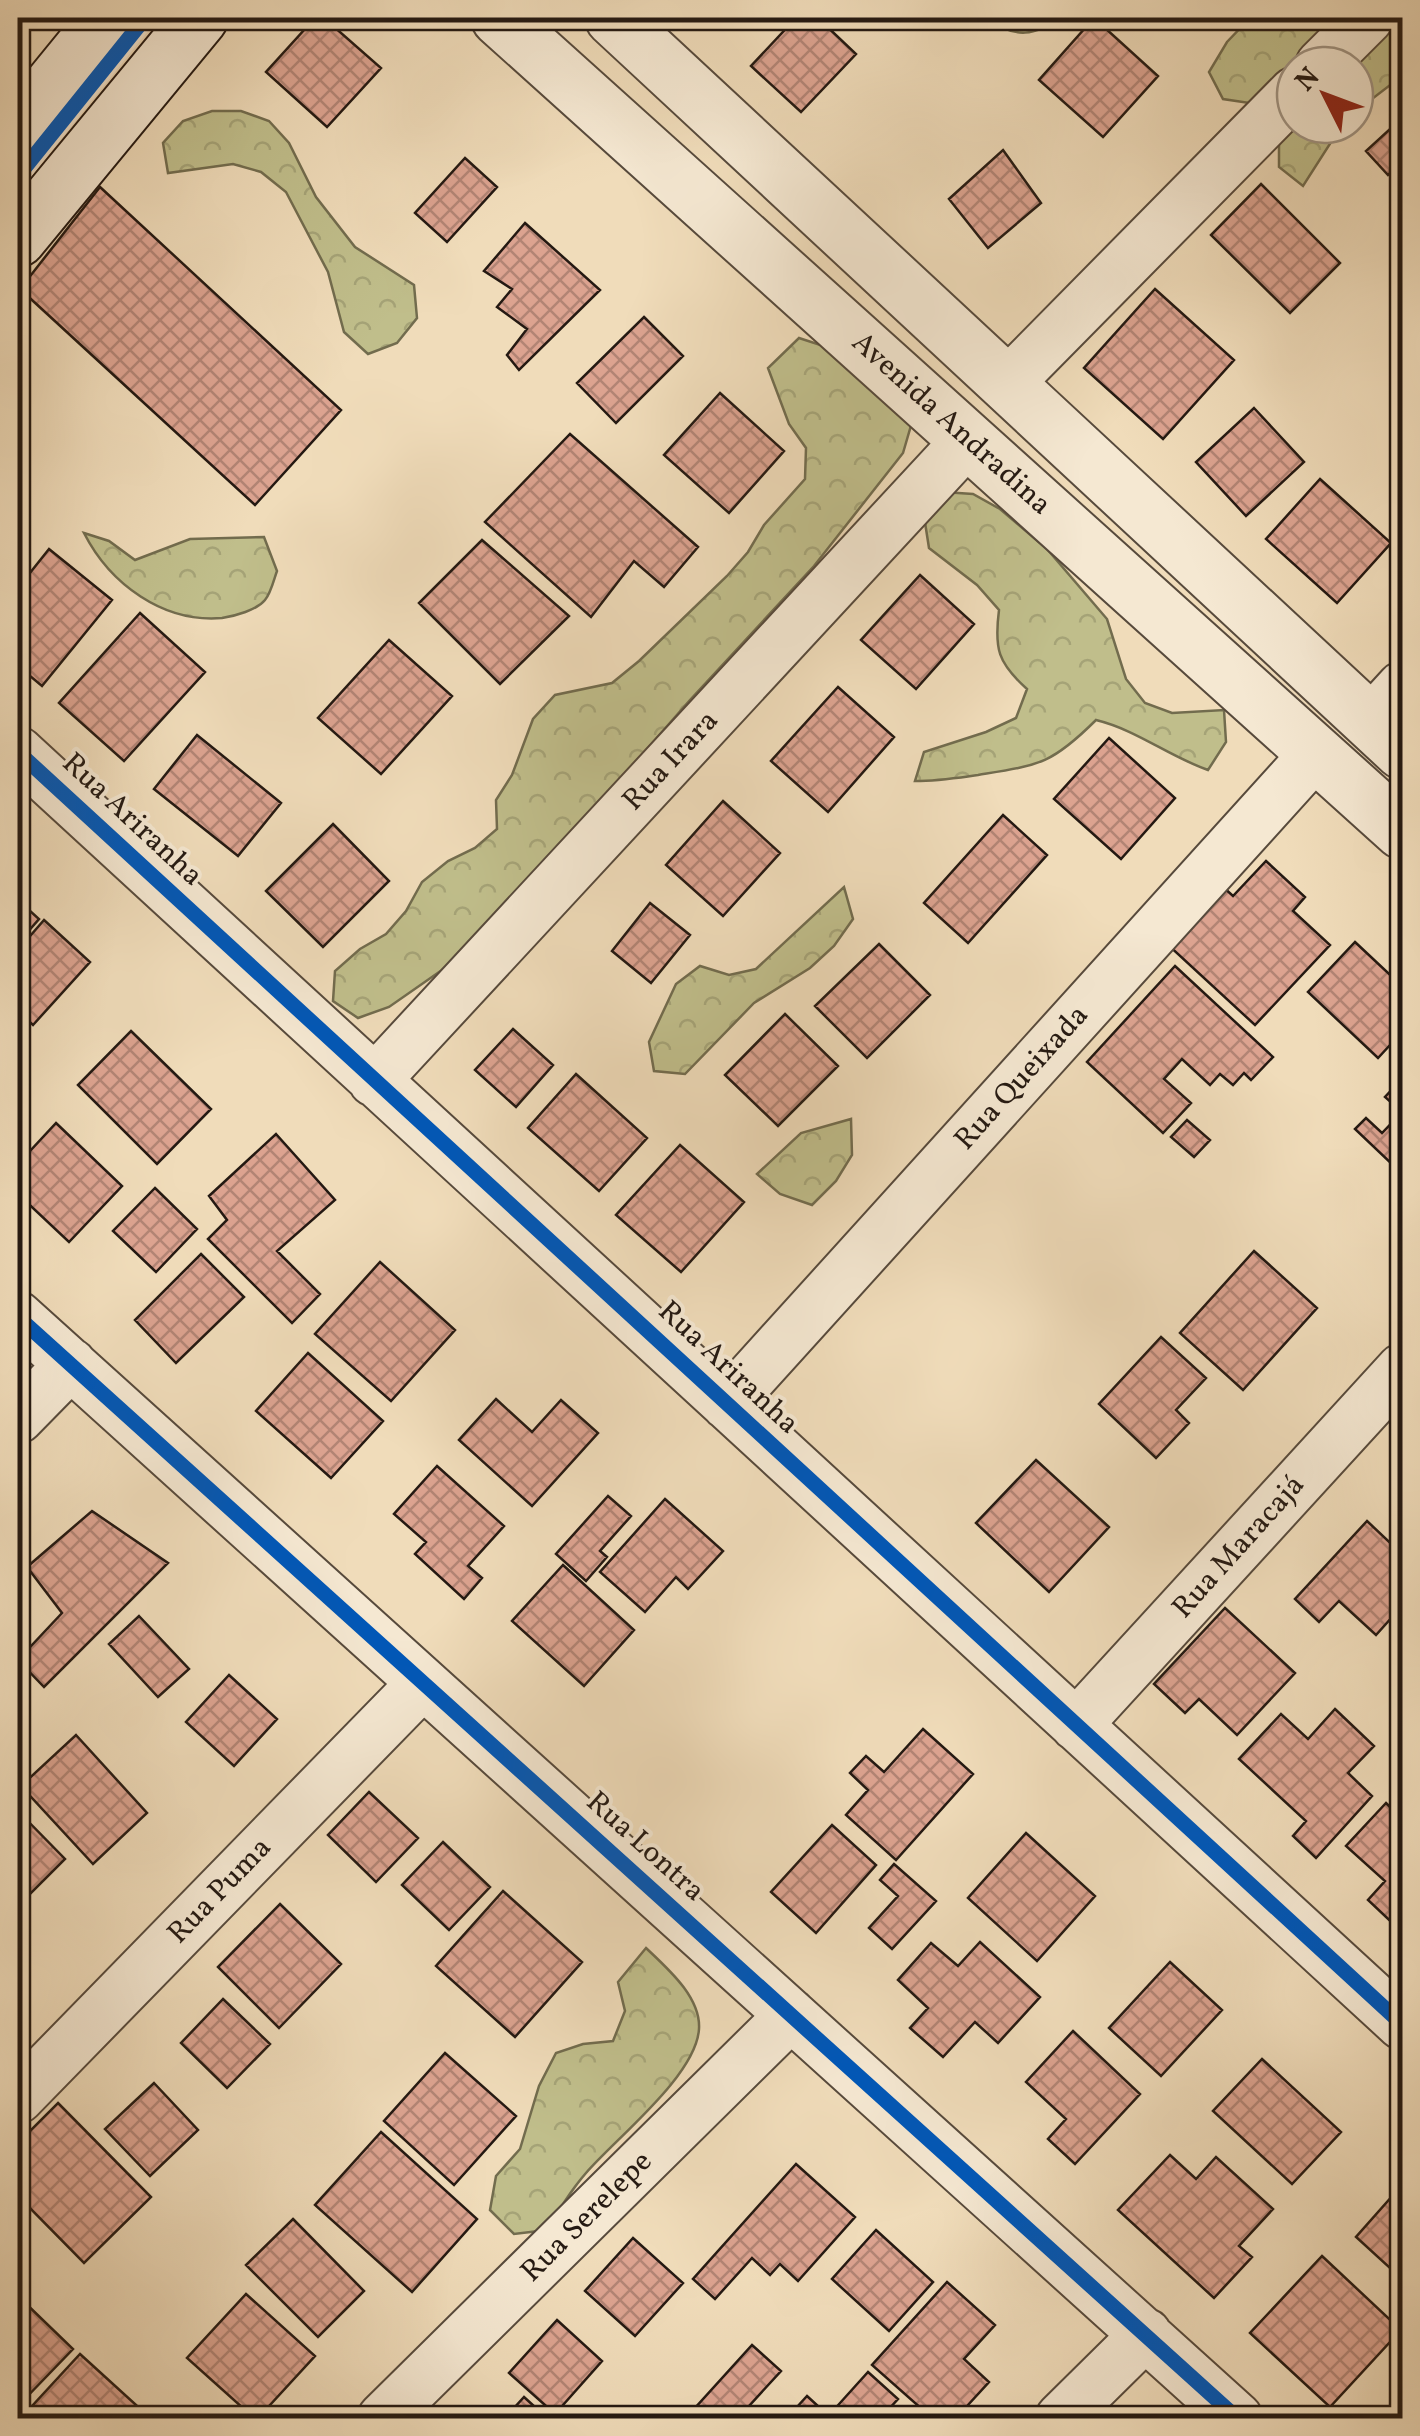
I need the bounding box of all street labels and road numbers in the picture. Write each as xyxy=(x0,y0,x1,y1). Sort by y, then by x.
street label: Avenida Andradina xyxy=(842,323,1060,525)
street label: Rua Irara xyxy=(613,701,729,821)
street label: Rua Ariranha xyxy=(52,743,212,897)
street label: Rua Queixada xyxy=(945,996,1099,1160)
street label: Rua Ariranha xyxy=(648,1291,808,1445)
street label: Rua Maracajá xyxy=(1163,1466,1315,1628)
street label: Rua Lontra xyxy=(576,1782,714,1912)
street label: Rua Puma xyxy=(158,1828,282,1954)
street label: Rua Serelepe xyxy=(512,2142,662,2292)

